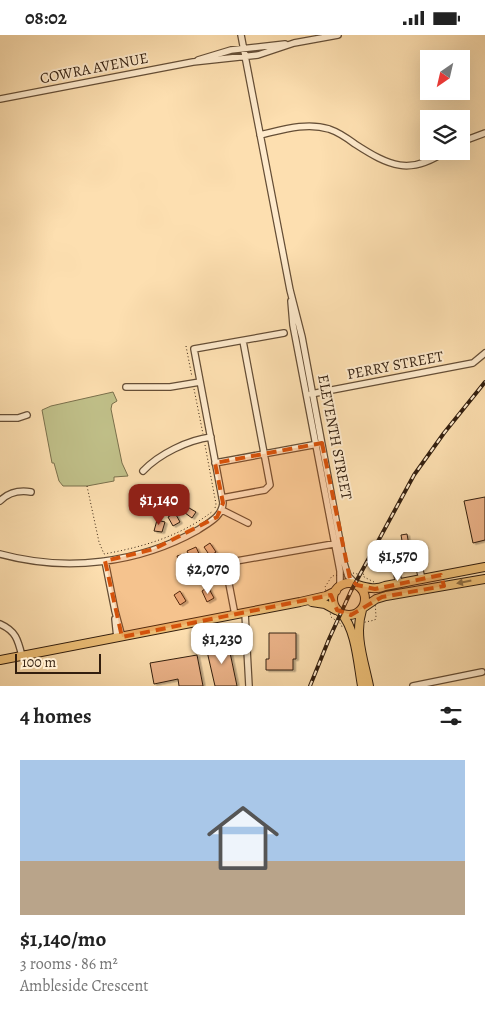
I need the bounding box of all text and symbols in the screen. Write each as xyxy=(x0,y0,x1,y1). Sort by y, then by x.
text: 08:02 xyxy=(25,5,67,31)
street label: COWRA AVENUE xyxy=(38,48,150,88)
north arrow xyxy=(420,50,470,100)
map controls xyxy=(420,50,470,160)
button: layers xyxy=(420,110,470,160)
street label: PERRY STREET xyxy=(345,346,446,384)
street label: ELEVENTH STREET xyxy=(313,373,357,502)
pin: $1,140 xyxy=(118,483,200,526)
text: $1,140 xyxy=(140,489,178,511)
pin: $1,570 xyxy=(357,539,439,582)
text: $1,570 xyxy=(378,545,418,567)
pin: $2,070 xyxy=(167,553,249,595)
text: $2,070 xyxy=(187,558,229,580)
one-way arrow xyxy=(456,579,472,587)
pin: $1,230 xyxy=(181,623,263,665)
text: $1,230 xyxy=(202,628,242,650)
scale bar xyxy=(15,651,101,674)
text: 100 m xyxy=(22,653,56,672)
text: 4 homes xyxy=(20,702,92,730)
icon: filters xyxy=(437,702,465,730)
icon: home xyxy=(198,793,288,883)
text: $1,140/mo xyxy=(20,925,106,953)
text: 3 rooms · 86 m² xyxy=(20,953,118,975)
text: Ambleside Crescent xyxy=(20,975,148,997)

